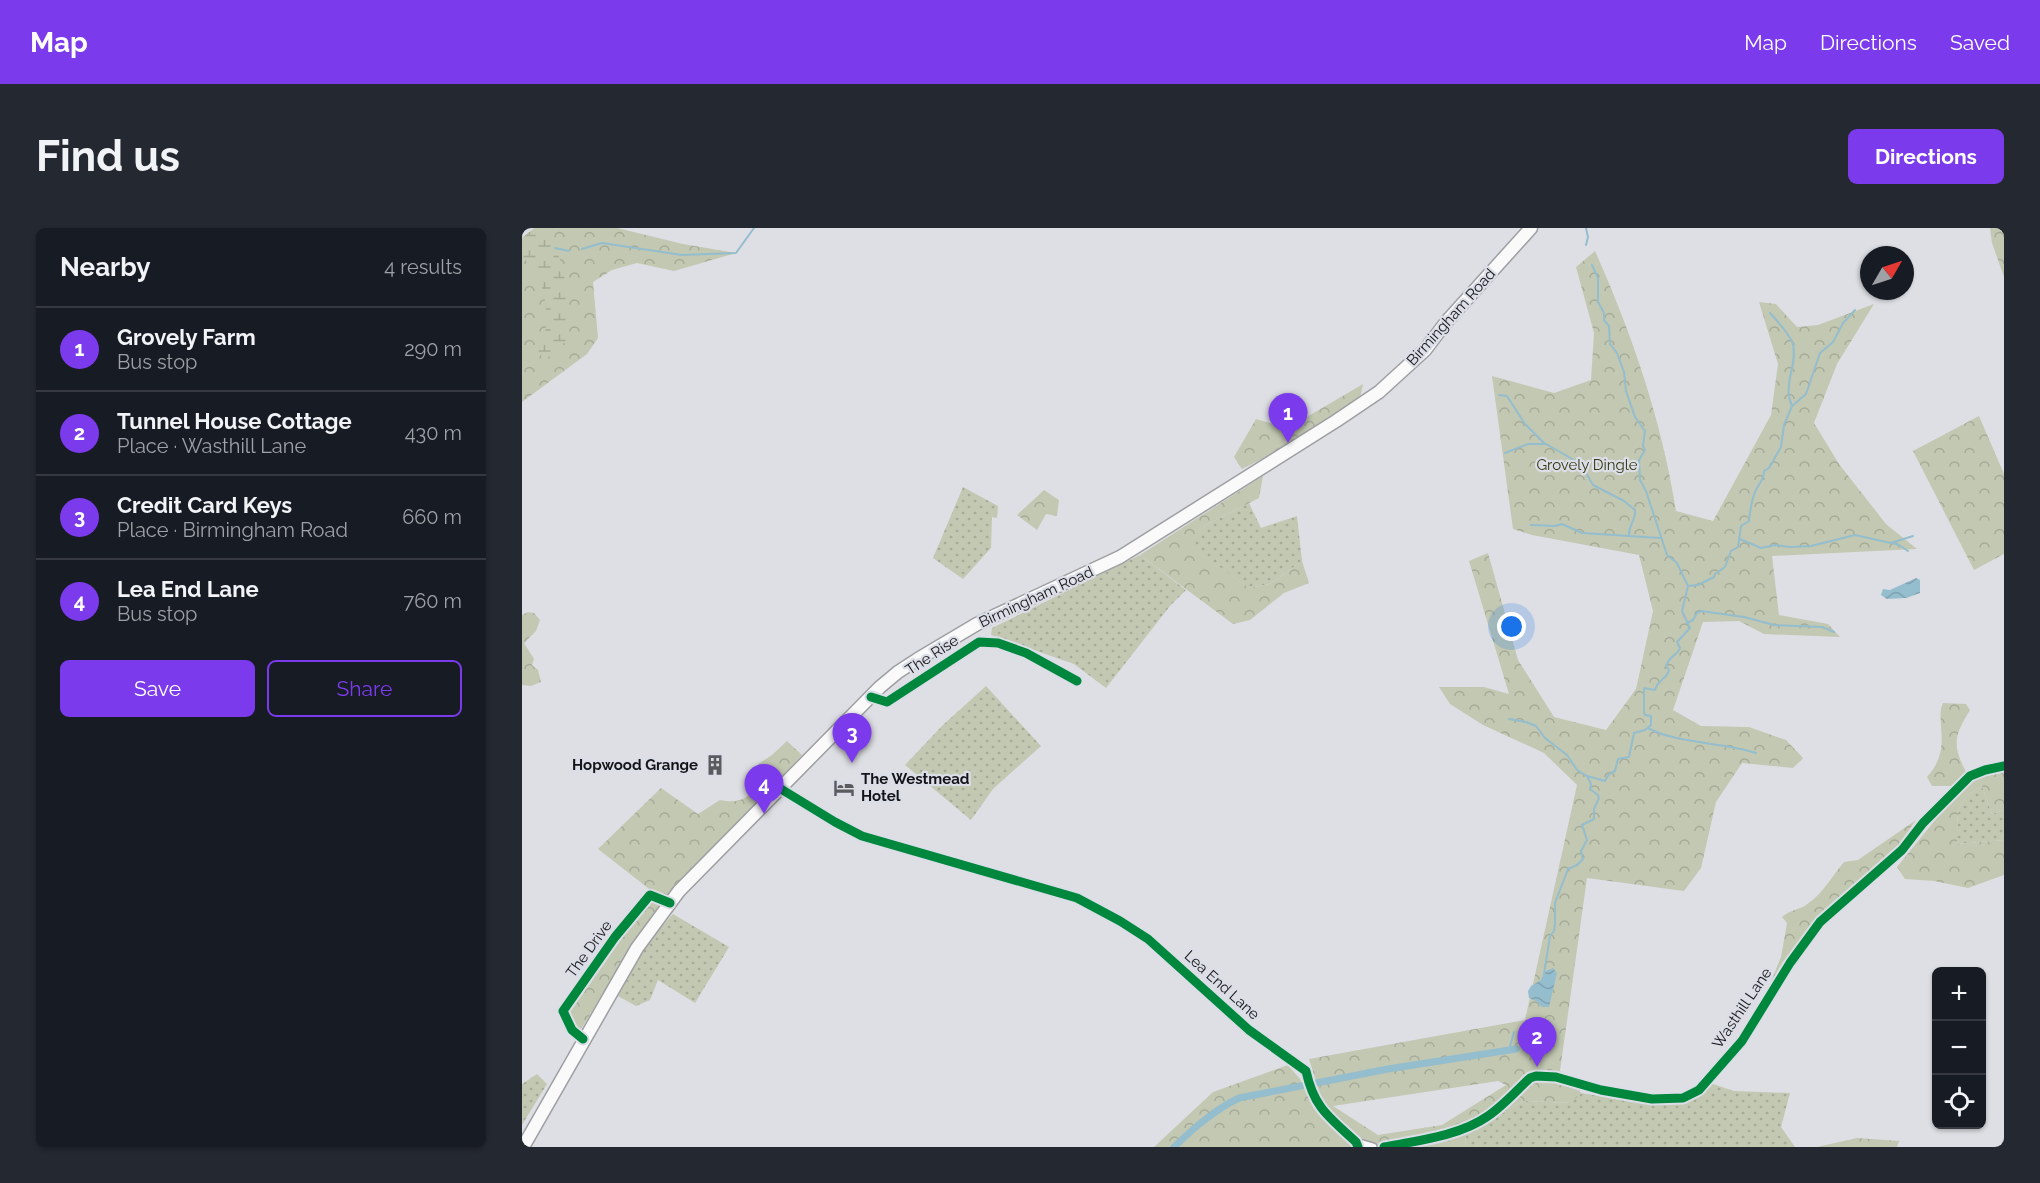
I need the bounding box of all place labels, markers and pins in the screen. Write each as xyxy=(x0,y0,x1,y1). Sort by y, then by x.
pin: 1 xyxy=(1268,394,1308,443)
pin: 3 xyxy=(832,714,872,763)
building icon: Hopwood Grange xyxy=(703,753,727,777)
place label: Hopwood Grange xyxy=(572,756,698,774)
pin: 4 xyxy=(744,764,784,814)
place label: The Westmead Hotel xyxy=(861,770,970,805)
hotel icon: The Westmead Hotel xyxy=(832,776,856,800)
pin: 2 xyxy=(1518,1018,1556,1067)

